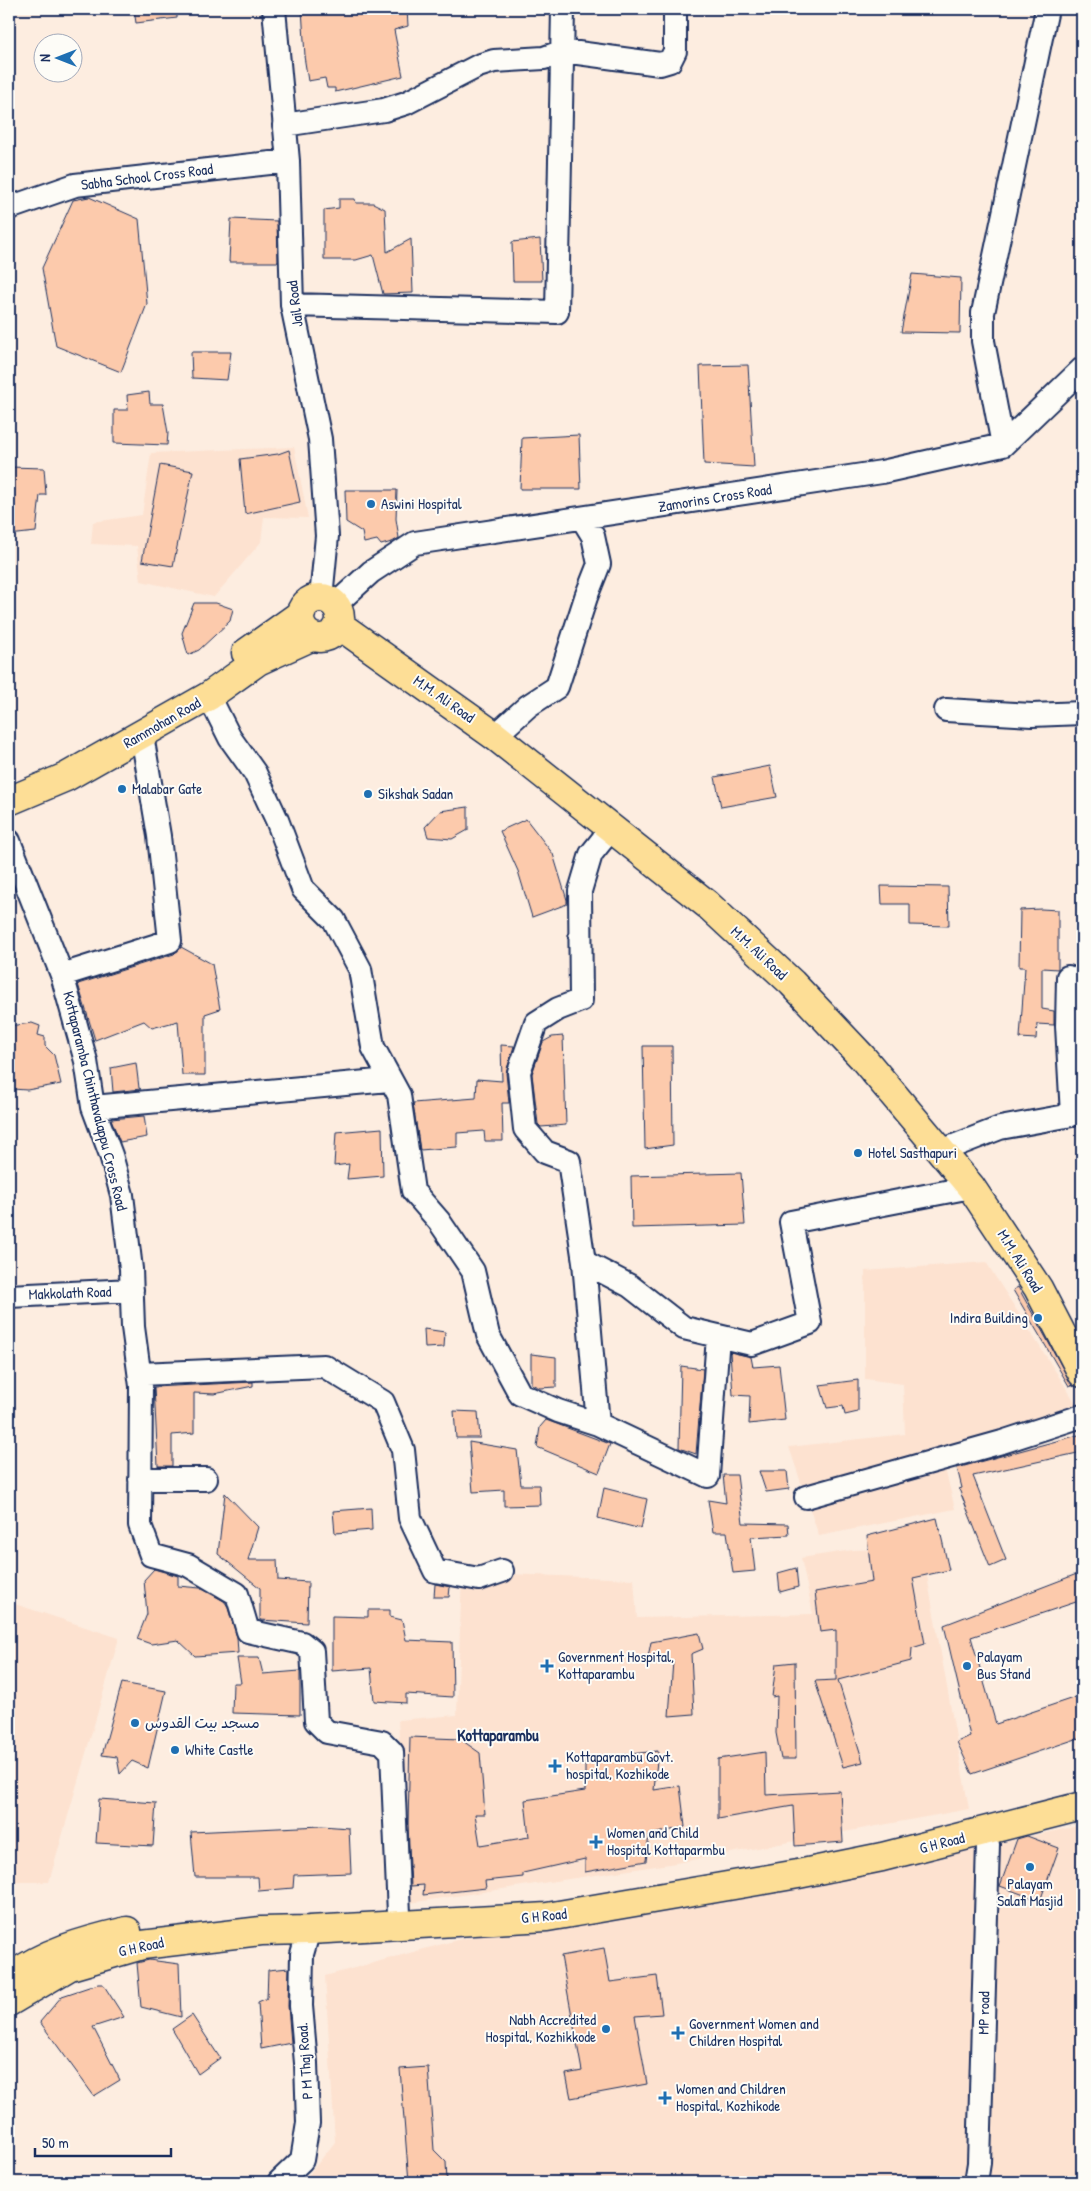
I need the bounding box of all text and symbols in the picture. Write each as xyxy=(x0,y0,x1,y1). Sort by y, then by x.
north arrow xyxy=(32,32,82,82)
text: N xyxy=(35,54,54,62)
street label: Sabha School Cross Road xyxy=(80,158,214,195)
street label: Jail Road xyxy=(281,279,308,329)
street label: Zamorins Cross Road xyxy=(657,478,773,517)
place label: Aswini Hospital xyxy=(381,493,462,514)
marker: Aswini Hospital xyxy=(365,498,377,510)
street label: M.M. Ali Road xyxy=(409,670,479,727)
street label: Rammohan Road xyxy=(119,692,204,753)
place label: Malabar Gate xyxy=(132,778,202,799)
marker: Malabar Gate xyxy=(116,783,128,795)
place label: Sikshak Sadan xyxy=(378,783,454,804)
marker: Sikshak Sadan xyxy=(362,788,374,800)
street label: M.M. Ali Road xyxy=(726,921,792,984)
street label: Kottaparamba Chinthavalappu Cross Road xyxy=(58,989,133,1213)
place label: Hotel Sasthapuri xyxy=(868,1142,957,1163)
marker: Hotel Sasthapuri xyxy=(852,1147,864,1159)
street label: M.M. Ali Road xyxy=(993,1225,1048,1296)
street label: Makkolath Road xyxy=(28,1281,112,1304)
place label: Indira Building xyxy=(950,1307,1028,1328)
marker: Indira Building xyxy=(1032,1312,1044,1324)
place label: Government Hospital, Kottaparambu xyxy=(558,1646,674,1684)
place label: Palayam Bus Stand xyxy=(977,1646,1031,1684)
marker: Government Hospital, Kottaparambu xyxy=(540,1659,554,1673)
marker: Palayam Bus Stand xyxy=(961,1660,973,1672)
place label: مسجد بیت القدوس xyxy=(145,1712,260,1733)
marker: مسجد بیت القدوس xyxy=(129,1717,141,1729)
district label: Kottaparambu xyxy=(457,1724,539,1747)
place label: White Castle xyxy=(185,1739,254,1760)
marker: White Castle xyxy=(169,1744,181,1756)
place label: Kottaparambu Govt. hospital, Kozhikode xyxy=(566,1746,674,1784)
marker: Kottaparambu Govt. hospital, Kozhikode xyxy=(548,1759,562,1773)
place label: Women and Child Hospital Kottaparmbu xyxy=(607,1822,725,1860)
street label: G H Road xyxy=(917,1827,967,1858)
marker: Women and Child Hospital Kottaparmbu xyxy=(589,1835,603,1849)
marker: Palayam Salafi Masjid xyxy=(1024,1861,1036,1873)
place label: Palayam Salafi Masjid xyxy=(997,1873,1063,1911)
street label: G H Road xyxy=(520,1903,568,1928)
street label: G H Road xyxy=(116,1931,166,1962)
street label: MP road xyxy=(973,1991,994,2035)
place label: Nabh Accredited Hospital, Kozhikkode xyxy=(486,2009,596,2047)
place label: Government Women and Children Hospital xyxy=(689,2013,819,2051)
street label: P M Thaj Road. xyxy=(291,2022,318,2100)
marker: Nabh Accredited Hospital, Kozhikkode xyxy=(600,2023,612,2035)
marker: Government Women and Children Hospital xyxy=(671,2026,685,2040)
place label: Women and Children Hospital, Kozhikode xyxy=(676,2078,786,2116)
marker: Women and Children Hospital, Kozhikode xyxy=(658,2091,672,2105)
scale bar xyxy=(35,2126,171,2158)
text: 50 m xyxy=(42,2132,69,2153)

